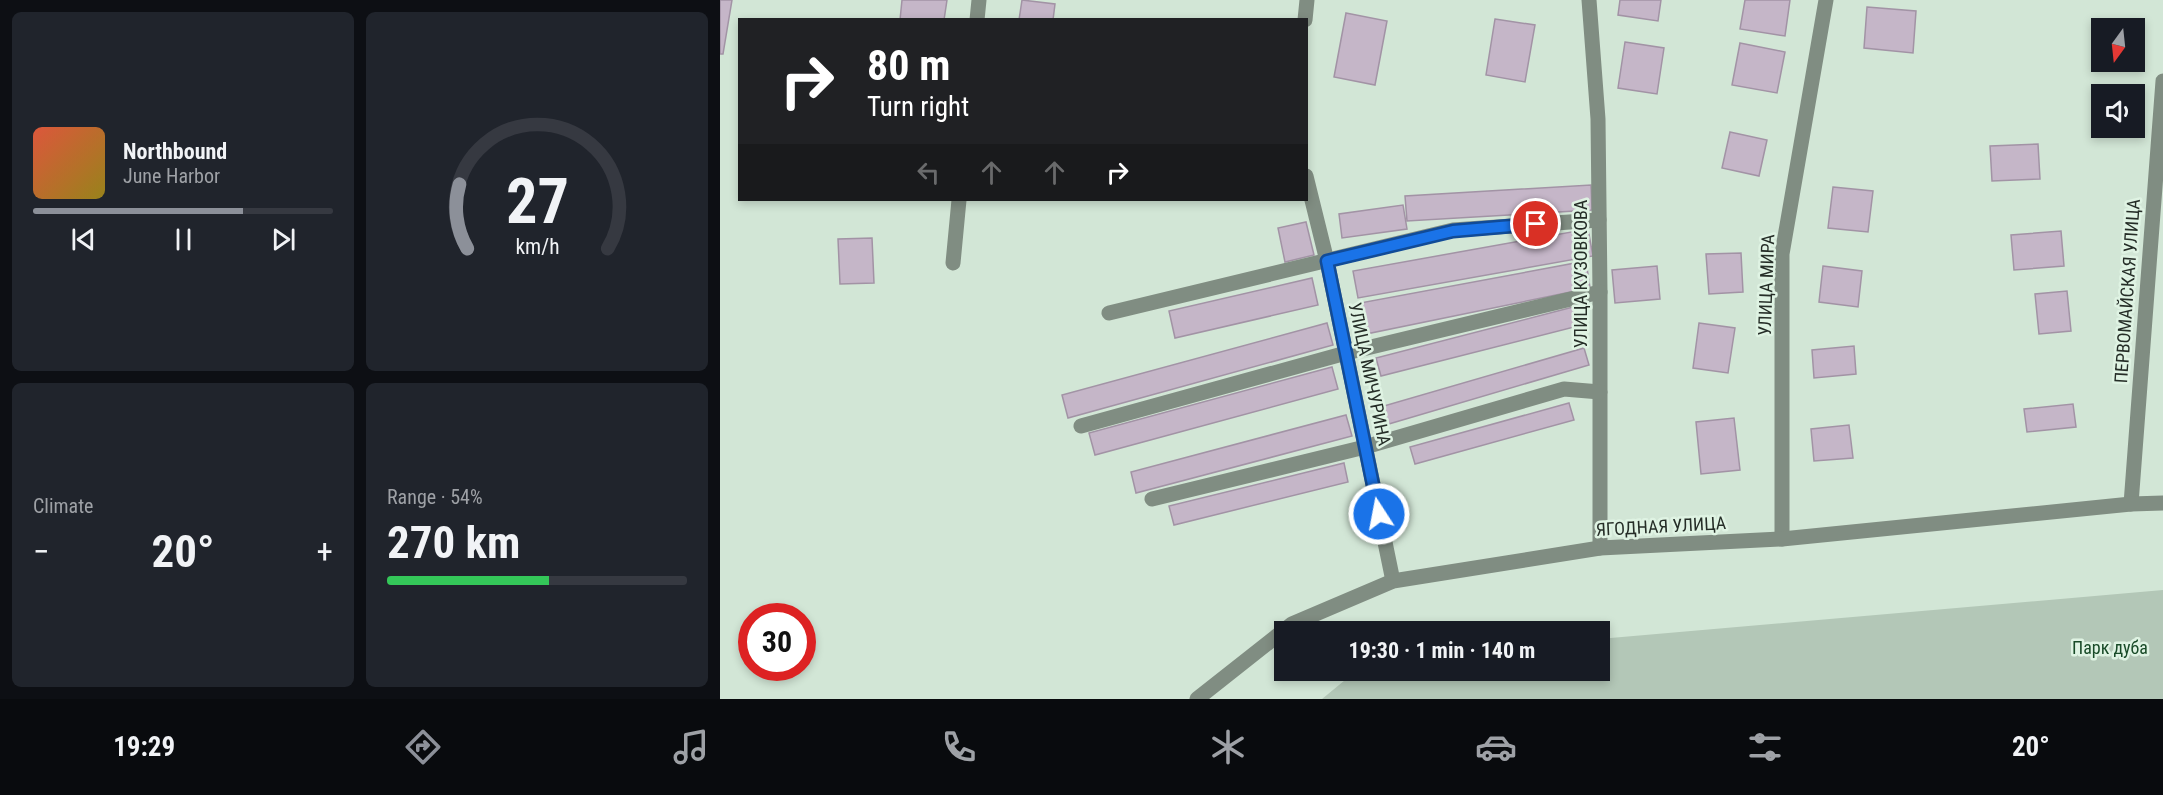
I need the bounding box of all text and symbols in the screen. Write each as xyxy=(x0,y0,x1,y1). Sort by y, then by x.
north arrow xyxy=(2091,18,2145,72)
map controls xyxy=(2091,18,2145,138)
text: 80 m xyxy=(867,41,950,90)
icon: right xyxy=(768,42,846,120)
button: sound xyxy=(2091,84,2145,138)
text: Turn right xyxy=(867,91,969,123)
text: Northbound xyxy=(123,139,227,164)
icon: left xyxy=(912,156,945,189)
icon: ahead xyxy=(975,156,1008,189)
icon: ahead xyxy=(1038,156,1071,189)
icon: right xyxy=(1101,156,1134,189)
text: June Harbor xyxy=(123,164,220,188)
text: 27 xyxy=(505,165,569,238)
pin xyxy=(1510,198,1561,249)
street label: ПЕРВОМАЙСКАЯ УЛИЦА xyxy=(2110,198,2144,384)
street label: УЛИЦА КУЗОВКОВА xyxy=(1570,199,1591,348)
icon: arrive xyxy=(1519,207,1552,240)
icon: previous xyxy=(67,223,100,256)
icon: pause xyxy=(167,223,200,256)
icon: next xyxy=(267,223,300,256)
street label: УЛИЦА МИРА xyxy=(1754,233,1778,336)
text: km/h xyxy=(515,234,559,259)
street label: УЛИЦА МИЧУРИНА xyxy=(1345,301,1396,448)
position arrow xyxy=(1347,482,1411,546)
text: Range · 54% xyxy=(387,485,483,509)
text: Climate xyxy=(33,494,93,518)
street label: ЯГОДНАЯ УЛИЦА xyxy=(1595,512,1727,540)
text: 270 km xyxy=(387,516,520,569)
text: 20° xyxy=(152,525,215,578)
text: − xyxy=(33,532,50,571)
text: + xyxy=(317,532,333,571)
speed limit sign: 30 xyxy=(738,603,816,681)
park label: Парк дуба xyxy=(2072,637,2148,658)
text: 19:30 · 1 min · 140 m xyxy=(1349,638,1535,663)
icon: directions xyxy=(402,726,444,768)
icon: music xyxy=(670,726,712,768)
icon: phone xyxy=(938,726,980,768)
icon: climate xyxy=(1207,726,1249,768)
icon: car xyxy=(1475,726,1517,768)
icon: filters xyxy=(1744,726,1786,768)
text: 19:29 xyxy=(113,731,175,763)
text: 20° xyxy=(2012,731,2050,763)

